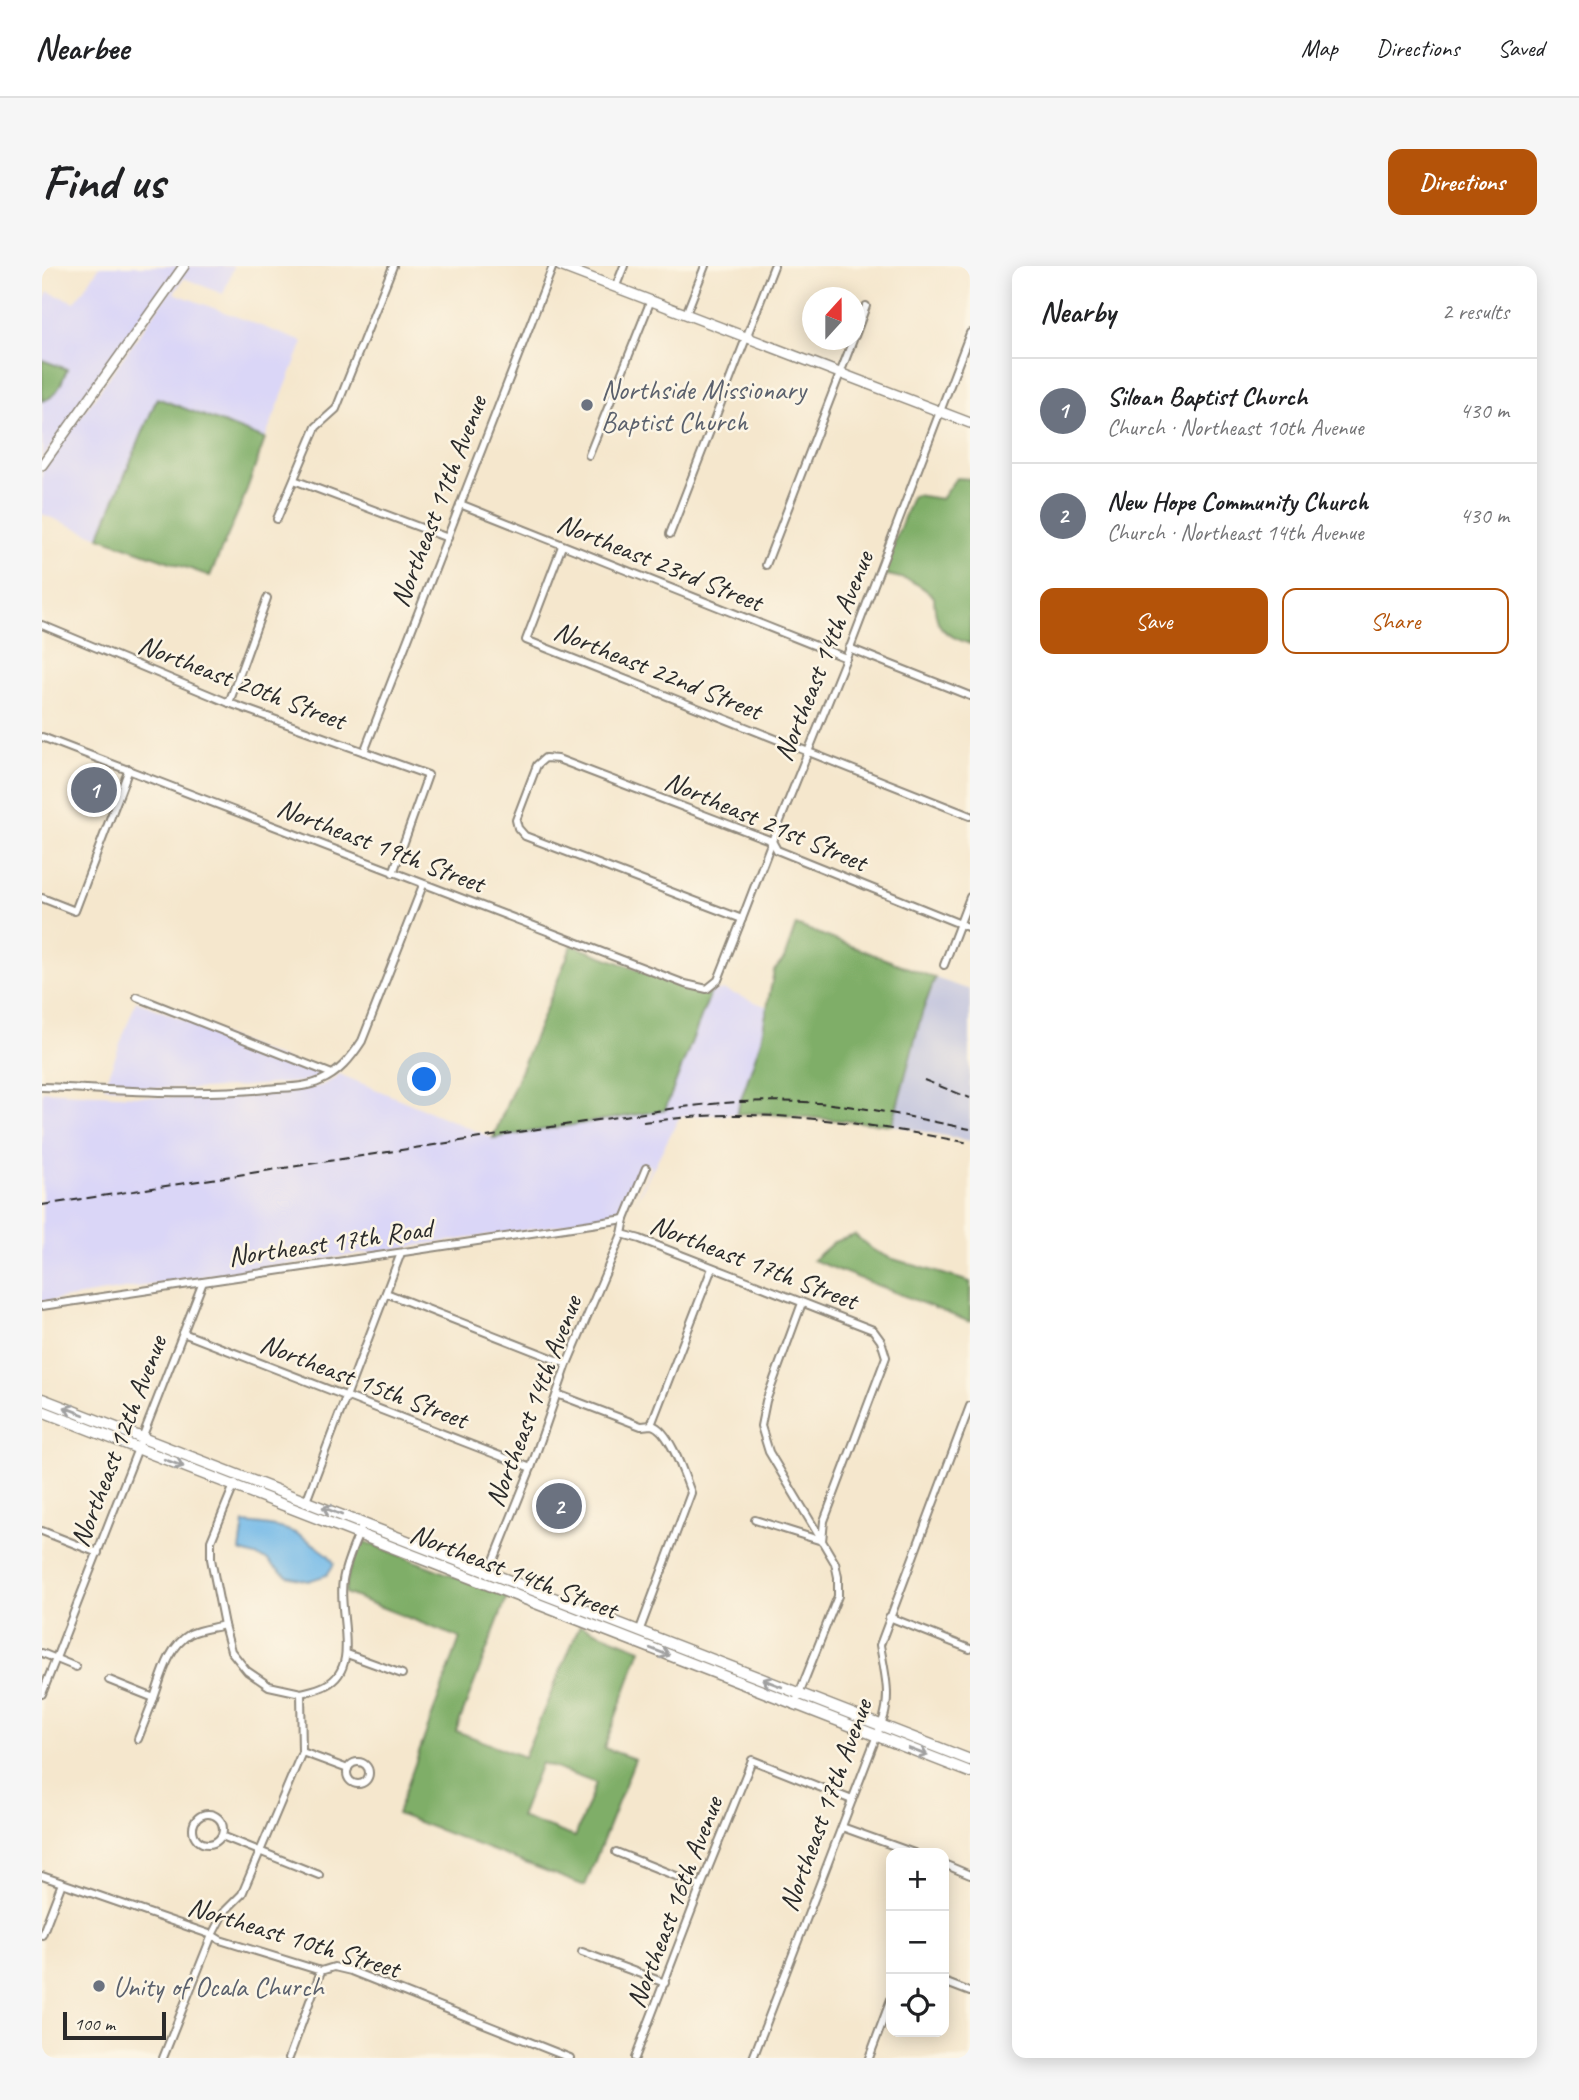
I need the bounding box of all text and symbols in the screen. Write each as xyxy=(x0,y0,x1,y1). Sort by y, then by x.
text: Nearbee xyxy=(35,27,129,69)
text: Map xyxy=(1301,33,1338,63)
text: Directions xyxy=(1376,33,1459,63)
text: Saved xyxy=(1497,33,1544,63)
button: Directions xyxy=(1388,149,1537,215)
text: Find us xyxy=(42,151,164,213)
north arrow xyxy=(802,287,865,350)
text: Nearby xyxy=(1040,293,1116,331)
text: 2 results xyxy=(1442,297,1509,326)
place label: Northside Missionary Baptist Church xyxy=(601,372,808,439)
text: Siloan Baptist Church xyxy=(1107,380,1307,413)
street label: Northeast 11th Avenue xyxy=(382,389,495,612)
text: 1 xyxy=(1058,396,1068,425)
text: 430 m xyxy=(1460,396,1509,425)
marker: Northside Missionary Baptist Church xyxy=(579,397,595,413)
text: Church · Northeast 10th Avenue xyxy=(1107,413,1363,442)
text: New Hope Community Church xyxy=(1107,485,1368,518)
text: 2 xyxy=(1058,501,1068,530)
text: 430 m xyxy=(1460,501,1509,530)
street label: Northeast 23rd Street xyxy=(552,505,770,620)
text: Church · Northeast 14th Avenue xyxy=(1107,518,1363,547)
street label: Northeast 14th Avenue xyxy=(765,544,882,766)
button: Save xyxy=(1040,588,1268,654)
button: Share xyxy=(1282,588,1509,654)
street label: Northeast 22nd Street xyxy=(549,612,769,729)
street label: Northeast 20th Street xyxy=(133,626,353,739)
street label: Northeast 21st Street xyxy=(660,763,875,880)
pin: 1 xyxy=(71,764,117,816)
street label: Northeast 19th Street xyxy=(272,789,492,902)
your location xyxy=(407,1062,441,1096)
street label: Northeast 17th Street xyxy=(645,1206,865,1319)
street label: Northeast 17th Road xyxy=(226,1210,438,1274)
street label: Northeast 14th Avenue xyxy=(477,1289,590,1512)
street label: Northeast 15th Street xyxy=(255,1325,475,1438)
street label: Northeast 12th Avenue xyxy=(62,1329,175,1552)
one-way arrow xyxy=(64,1404,86,1417)
one-way arrow xyxy=(163,1457,185,1470)
pin: 2 xyxy=(536,1480,582,1532)
one-way arrow xyxy=(321,1504,343,1517)
street label: Northeast 14th Street xyxy=(405,1515,625,1628)
one-way arrow xyxy=(649,1646,670,1659)
one-way arrow xyxy=(762,1675,784,1688)
street label: Northeast 17th Avenue xyxy=(770,1692,880,1916)
one-way arrow xyxy=(906,1747,928,1759)
street label: Northeast 16th Avenue xyxy=(618,1790,731,2013)
map controls xyxy=(886,1848,949,2037)
button: + xyxy=(886,1848,949,1911)
street label: Northeast 10th Street xyxy=(184,1888,407,1987)
button: − xyxy=(886,1911,949,1974)
place label: Unity of Ocala Church xyxy=(113,1969,326,2004)
button: locate xyxy=(886,1974,949,2037)
marker: Unity of Ocala Church xyxy=(91,1978,107,1994)
scale bar xyxy=(63,2009,166,2041)
text: 100 m xyxy=(74,2012,115,2036)

